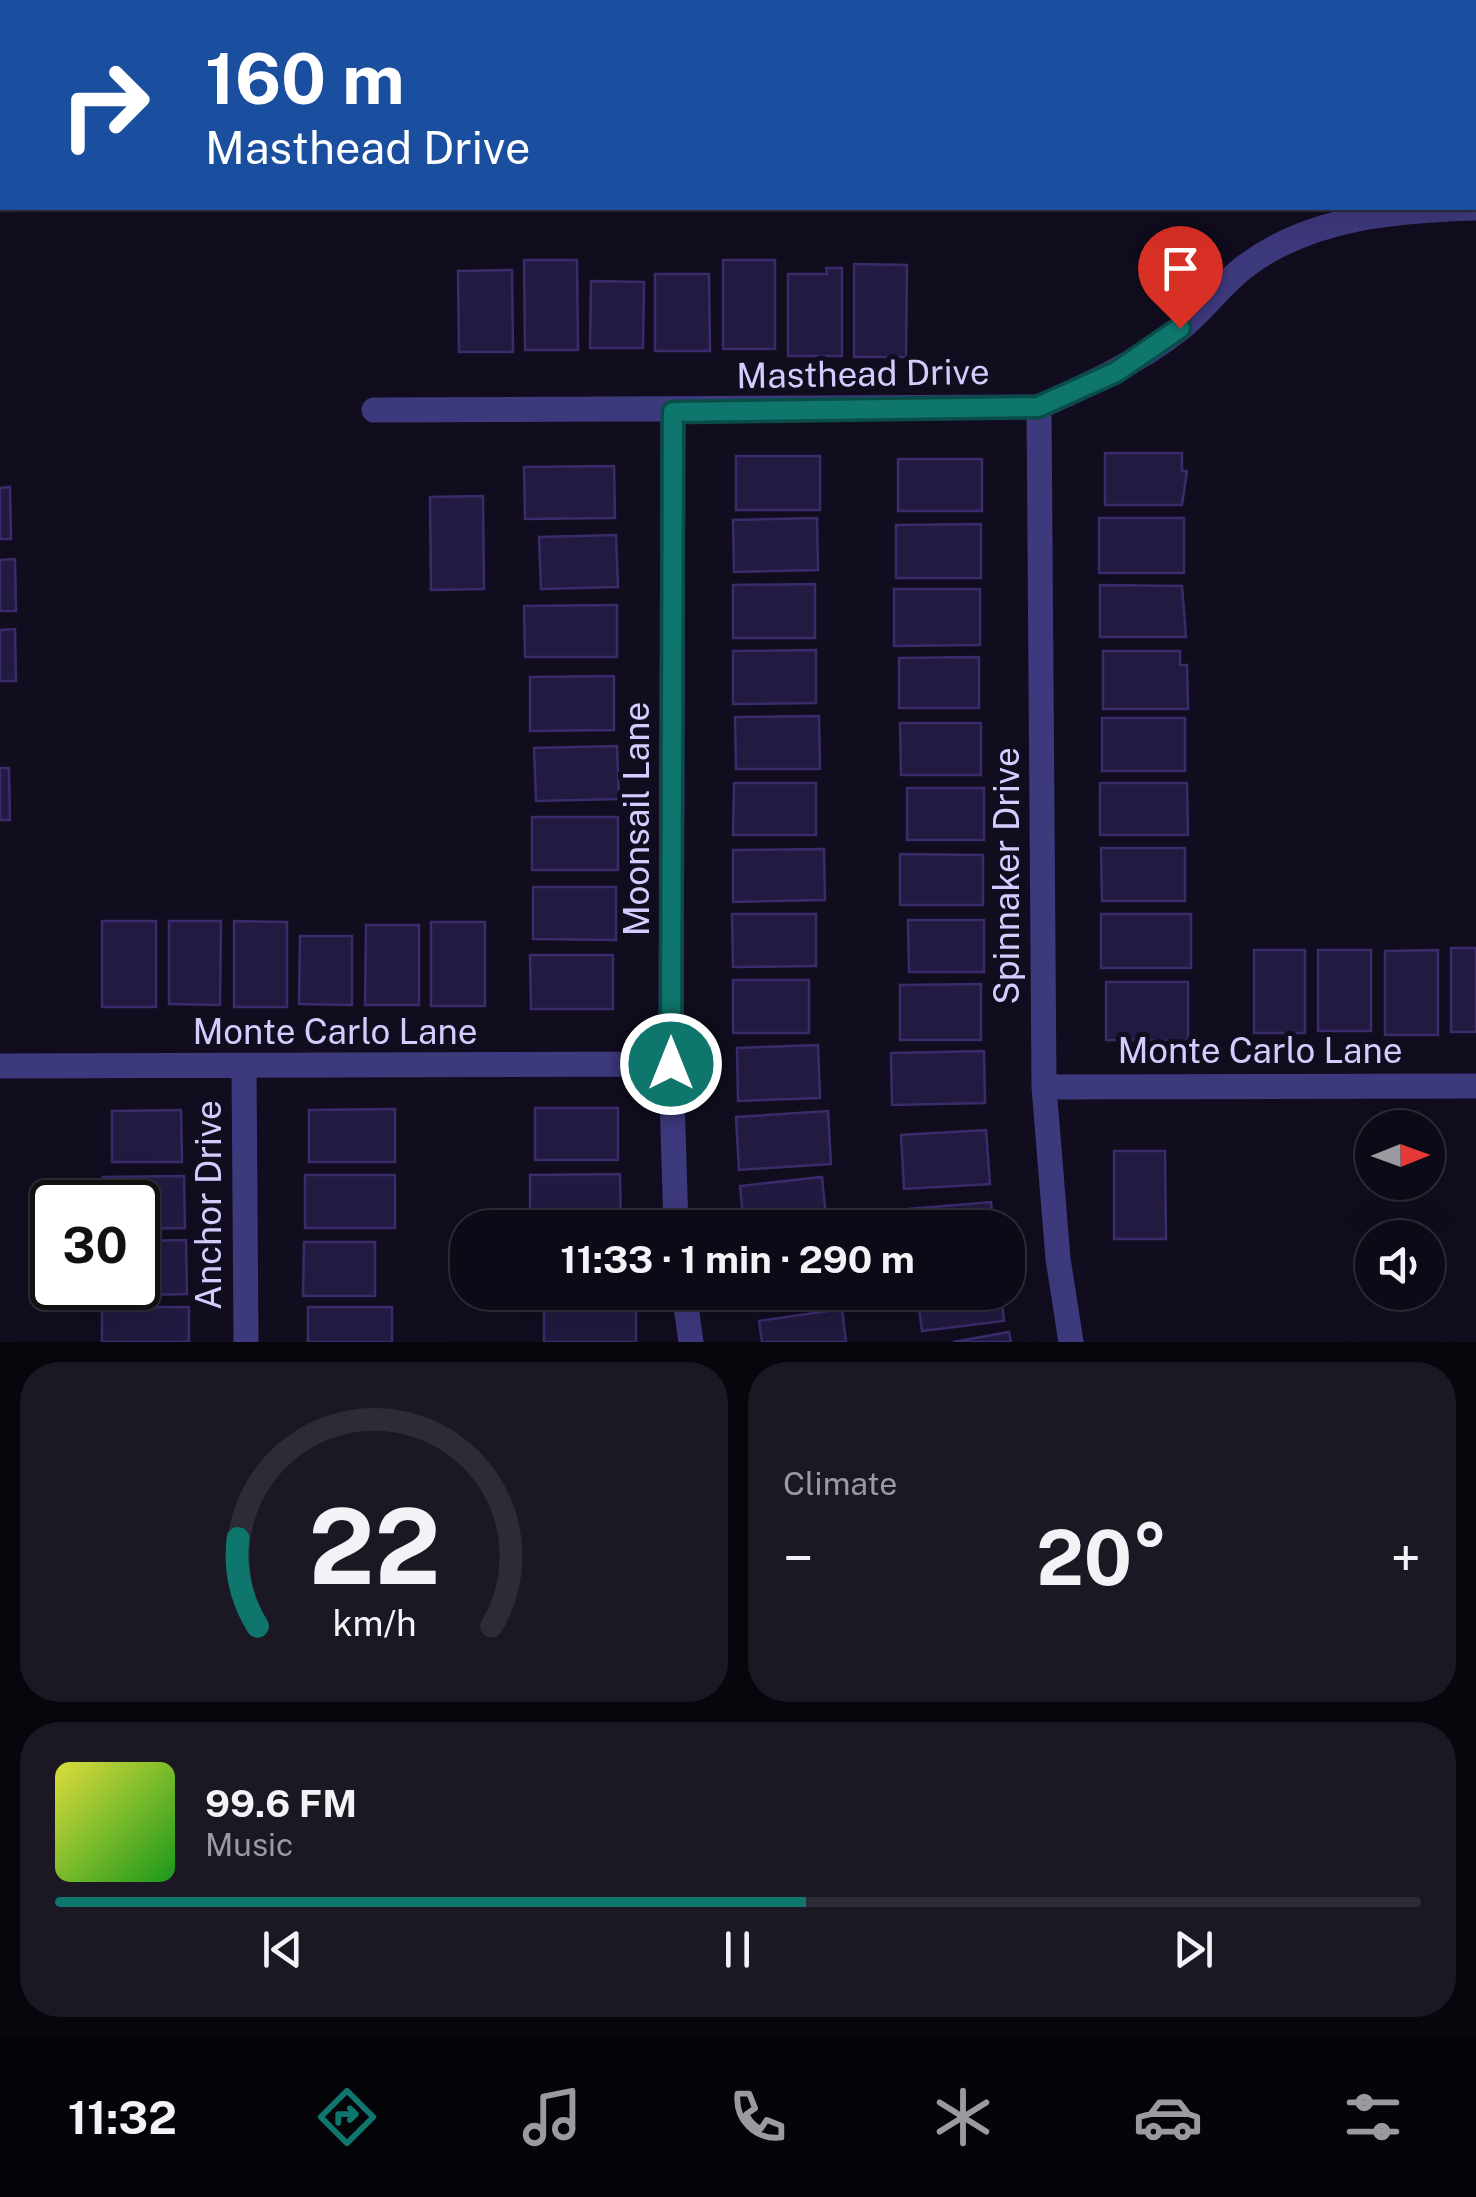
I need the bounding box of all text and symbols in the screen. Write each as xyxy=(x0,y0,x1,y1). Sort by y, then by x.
text: 160 m xyxy=(205,37,405,120)
icon: right xyxy=(40,40,170,170)
text: Masthead Drive xyxy=(205,121,531,174)
pin xyxy=(1138,226,1223,329)
icon: arrive xyxy=(1153,241,1208,296)
street label: Masthead Drive xyxy=(736,351,990,396)
street label: Moonsail Lane xyxy=(616,702,657,936)
street label: Spinnaker Drive xyxy=(986,747,1027,1005)
street label: Monte Carlo Lane xyxy=(193,1011,477,1052)
position arrow xyxy=(619,1012,723,1116)
street label: Monte Carlo Lane xyxy=(1118,1030,1402,1071)
street label: Anchor Drive xyxy=(188,1100,229,1310)
north arrow xyxy=(1355,1110,1445,1200)
map controls xyxy=(1355,1110,1445,1310)
speed limit sign: 30 xyxy=(30,1180,160,1310)
button: sound xyxy=(1355,1220,1445,1310)
text: 11:33 · 1 min · 290 m xyxy=(560,1237,915,1282)
text: Climate xyxy=(783,1465,897,1502)
text: 22 xyxy=(308,1485,440,1607)
text: 20° xyxy=(1036,1514,1168,1602)
text: − xyxy=(783,1526,814,1590)
text: + xyxy=(1390,1526,1421,1590)
text: km/h xyxy=(332,1602,416,1644)
text: 99.6 FM xyxy=(205,1781,357,1826)
text: Music xyxy=(205,1826,293,1863)
icon: previous xyxy=(255,1922,310,1977)
icon: pause xyxy=(710,1922,765,1977)
icon: next xyxy=(1166,1922,1221,1977)
icon: directions xyxy=(312,2082,382,2152)
icon: music xyxy=(517,2082,587,2152)
icon: phone xyxy=(723,2082,793,2152)
icon: climate xyxy=(928,2082,998,2152)
icon: car xyxy=(1133,2082,1203,2152)
icon: filters xyxy=(1338,2082,1408,2152)
text: 11:32 xyxy=(68,2091,177,2144)

